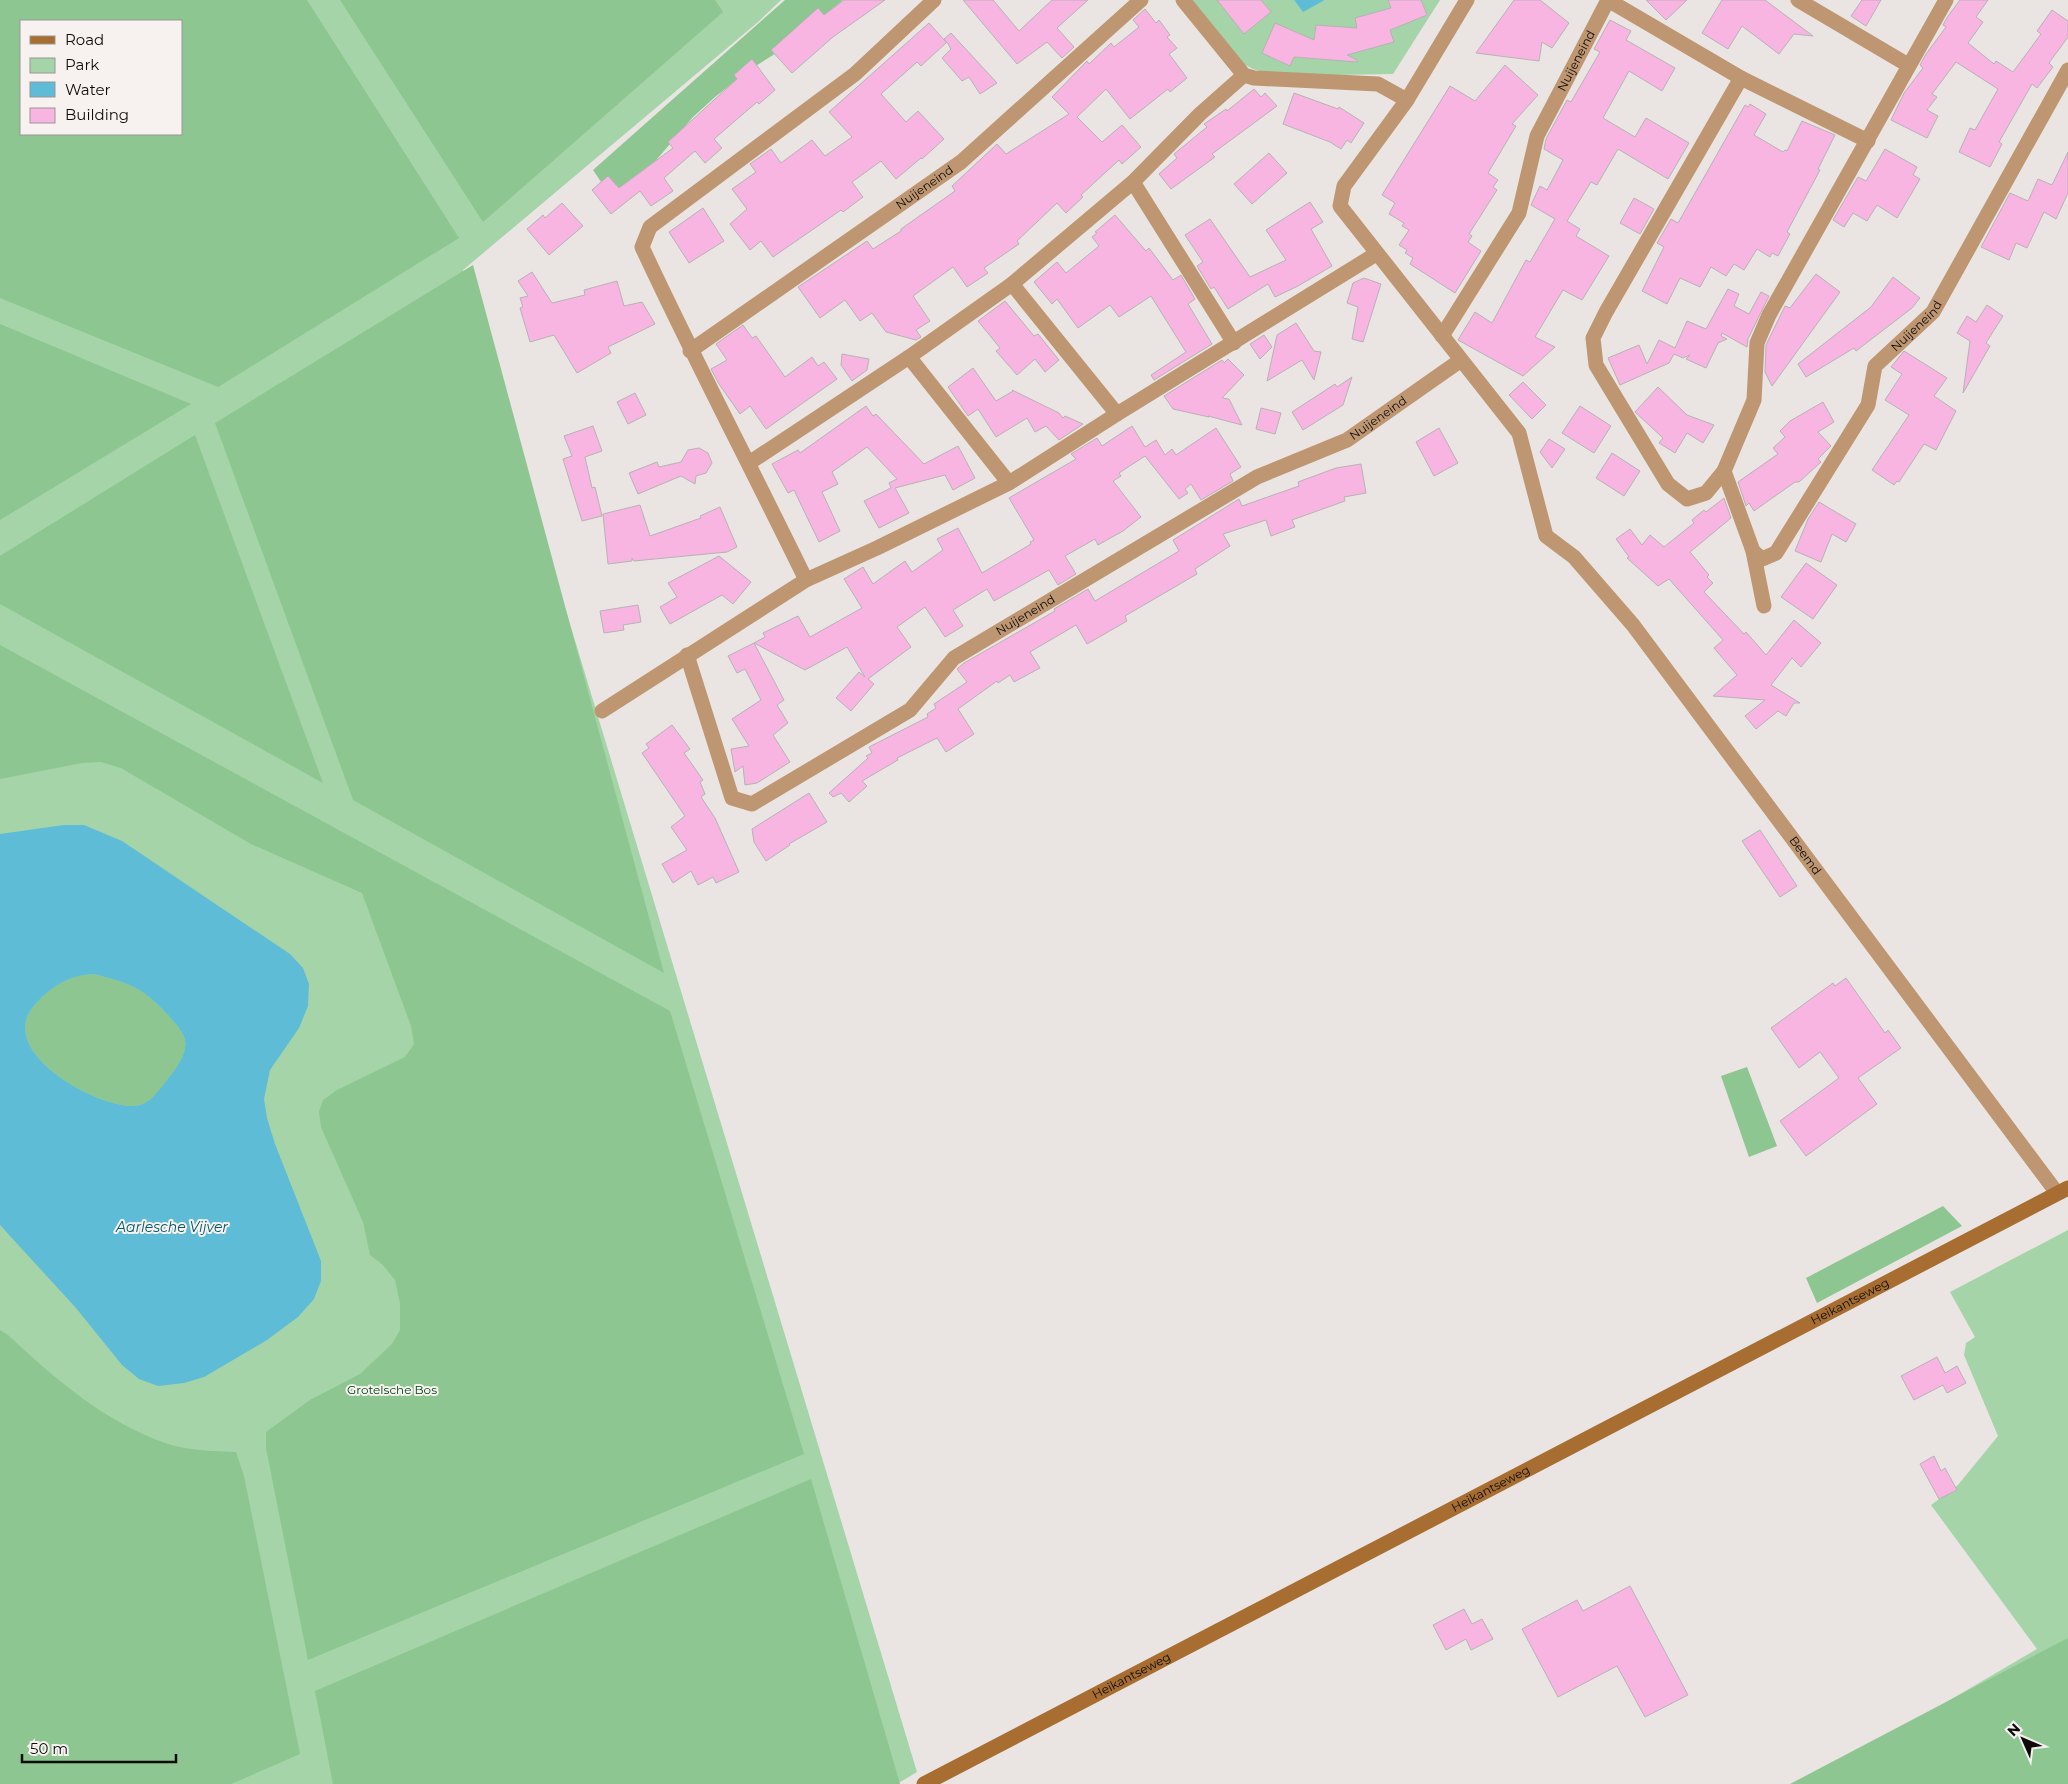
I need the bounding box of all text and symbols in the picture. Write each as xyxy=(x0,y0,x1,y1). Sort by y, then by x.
legend xyxy=(20,20,182,135)
street label: Nuijeneind xyxy=(1554,28,1598,94)
text: Road xyxy=(65,30,104,49)
text: Park xyxy=(65,55,99,74)
text: Water xyxy=(65,80,111,99)
text: Building xyxy=(65,105,129,124)
street label: Nuijeneind xyxy=(893,162,956,212)
street label: Nuijeneind xyxy=(1887,298,1945,354)
street label: Nuijeneind xyxy=(1346,393,1409,443)
street label: Nuijeneind xyxy=(993,591,1058,638)
street label: Beemd xyxy=(1786,833,1825,878)
water label: Aarlesche Vijver xyxy=(115,1218,228,1236)
street label: Heikantseweg xyxy=(1808,1275,1891,1328)
park label: Grotelsche Bos xyxy=(347,1382,437,1397)
street label: Heikantseweg xyxy=(1449,1462,1532,1515)
street label: Heikantseweg xyxy=(1090,1649,1173,1702)
north arrow xyxy=(1998,1714,2048,1764)
text: N xyxy=(2003,1719,2024,1740)
scale bar xyxy=(22,1732,176,1764)
text: 50 m xyxy=(30,1739,68,1758)

